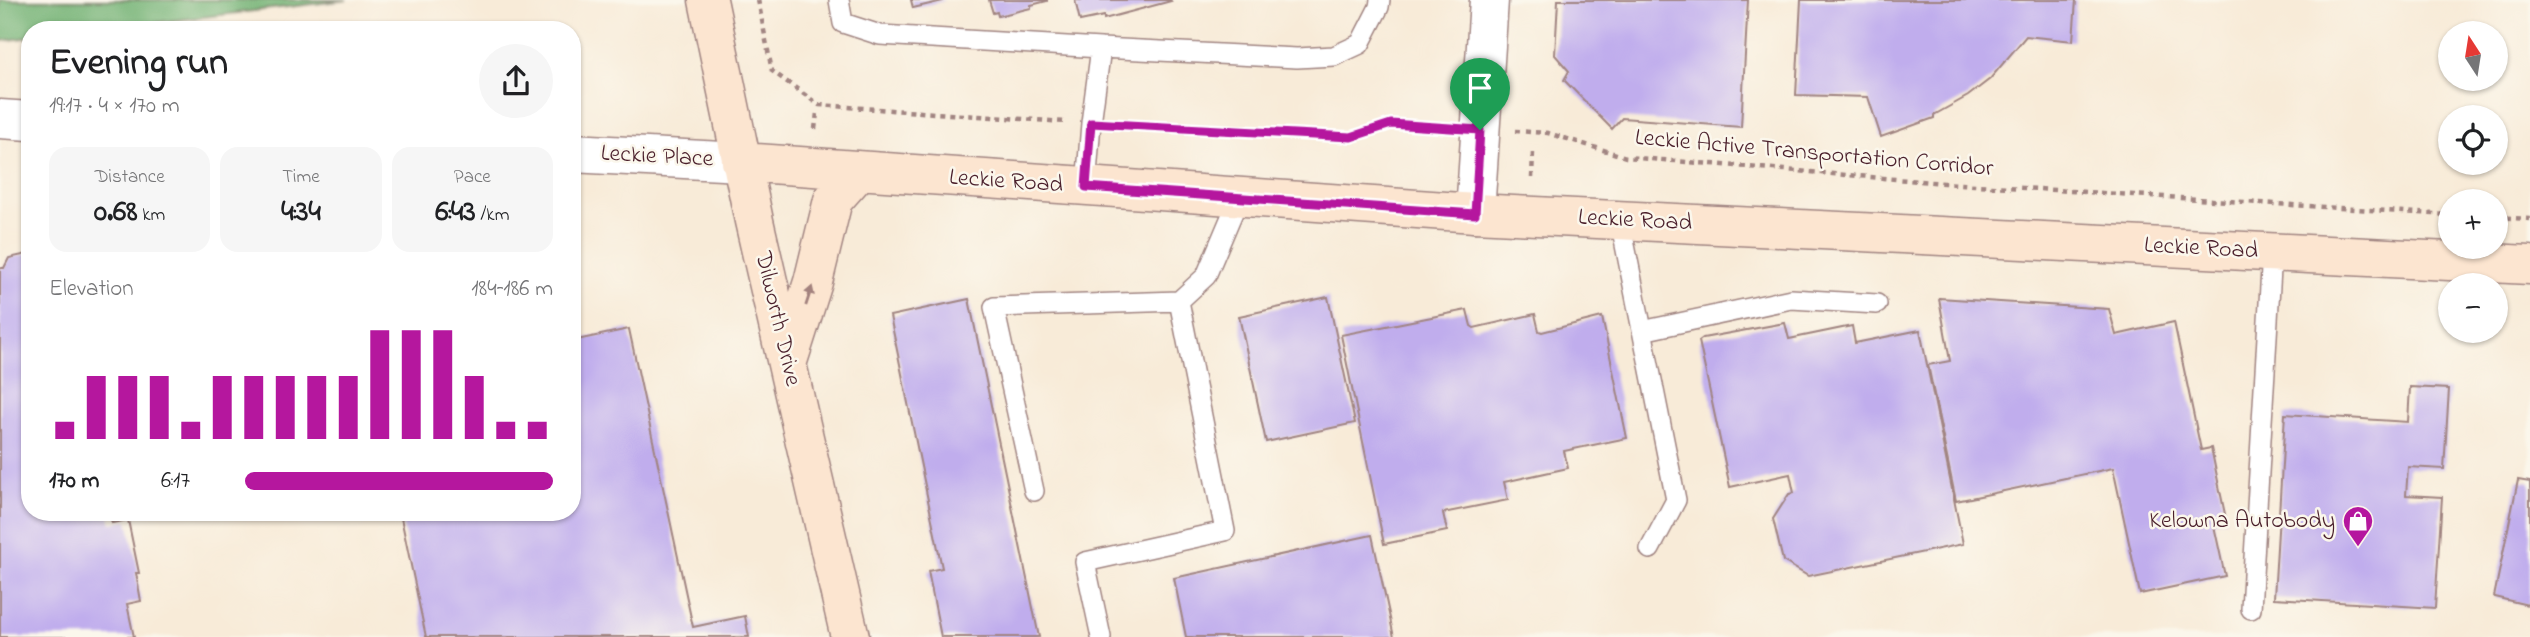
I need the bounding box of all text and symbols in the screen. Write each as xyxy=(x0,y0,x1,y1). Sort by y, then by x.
north arrow xyxy=(2438,21,2508,91)
map controls xyxy=(2438,21,2508,343)
text: Evening run xyxy=(49,36,228,92)
button: share xyxy=(479,44,553,118)
pin xyxy=(1450,58,1510,130)
icon: arrive xyxy=(1461,69,1499,107)
text: 19:17 · 4 × 170 m xyxy=(49,90,179,123)
button: locate xyxy=(2438,105,2508,175)
street label: Leckie Active Transportation Corridor xyxy=(1633,121,1995,187)
street label: Leckie Place xyxy=(600,137,714,177)
street label: Leckie Road xyxy=(948,161,1065,203)
text: Distance xyxy=(95,164,165,191)
text: Time xyxy=(282,164,320,191)
text: Pace xyxy=(454,164,491,191)
button: + xyxy=(2438,189,2508,259)
text: 0.68 xyxy=(94,191,138,235)
text: 4:34 xyxy=(281,191,321,235)
text: 6:43 xyxy=(435,191,476,235)
street label: Leckie Road xyxy=(1577,201,1693,241)
text: km xyxy=(138,202,165,229)
text: /km xyxy=(476,202,509,229)
street label: Leckie Road xyxy=(2143,229,2259,269)
street label: Dilworth Drive xyxy=(744,247,810,390)
text: Elevation xyxy=(49,273,134,306)
text: 184–186 m xyxy=(471,273,553,306)
button: − xyxy=(2438,273,2508,343)
one-way arrow xyxy=(804,286,814,307)
text: 170 m xyxy=(49,465,99,498)
text: 6:17 xyxy=(161,465,190,498)
place label: Kelowna Autobody xyxy=(2149,504,2335,540)
shop icon: Kelowna Autobody xyxy=(2341,504,2375,548)

